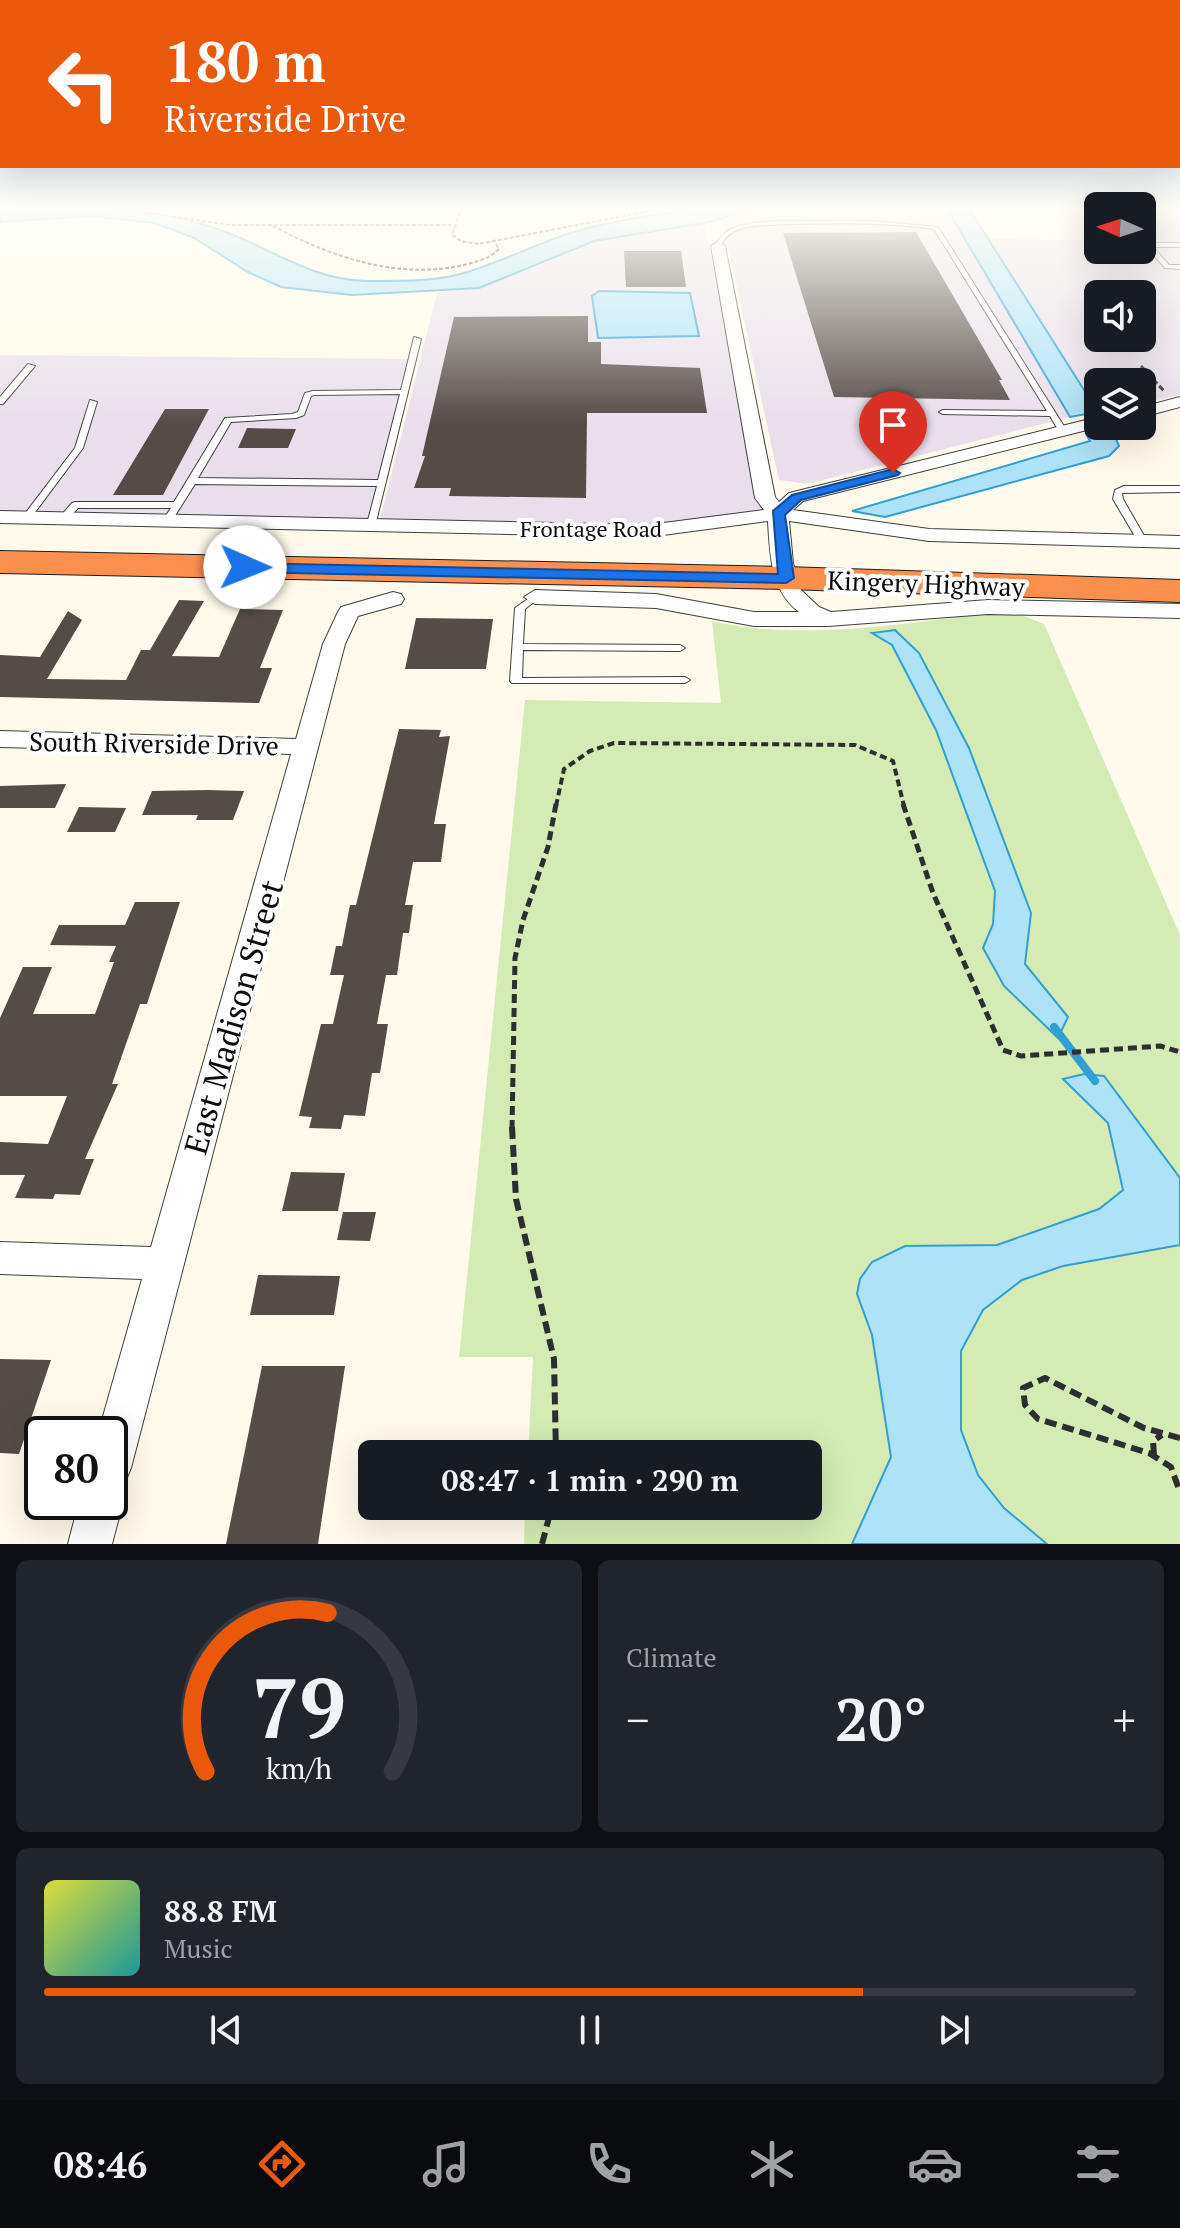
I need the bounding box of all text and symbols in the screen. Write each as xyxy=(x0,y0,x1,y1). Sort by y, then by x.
text: 180 m xyxy=(164,24,326,98)
icon: left xyxy=(32,32,136,136)
text: Riverside Drive xyxy=(164,95,406,142)
north arrow xyxy=(1084,192,1156,264)
map controls xyxy=(1084,192,1156,440)
button: sound xyxy=(1084,280,1156,352)
button: layers xyxy=(1084,368,1156,440)
pin xyxy=(859,391,927,473)
icon: arrive xyxy=(871,403,915,447)
street label: Frontage Road xyxy=(520,514,662,543)
position arrow xyxy=(203,525,287,609)
street label: Kingery Highway xyxy=(827,563,1026,603)
street label: South Riverside Drive xyxy=(29,724,279,762)
street label: East Madison Street xyxy=(174,875,292,1159)
speed limit sign: 80 xyxy=(24,1416,128,1520)
text: 08:47 · 1 min · 290 m xyxy=(442,1460,738,1500)
text: Climate xyxy=(626,1640,717,1674)
text: 79 xyxy=(252,1652,346,1762)
text: 20° xyxy=(835,1679,927,1758)
text: − xyxy=(626,1690,649,1749)
text: + xyxy=(1113,1690,1136,1749)
text: km/h xyxy=(266,1749,332,1787)
text: 88.8 FM xyxy=(164,1891,277,1931)
text: Music xyxy=(164,1931,233,1965)
icon: previous xyxy=(204,2008,248,2052)
icon: pause xyxy=(568,2008,612,2052)
icon: next xyxy=(932,2008,976,2052)
icon: directions xyxy=(254,2136,310,2192)
icon: music xyxy=(418,2136,474,2192)
icon: phone xyxy=(581,2136,637,2192)
icon: climate xyxy=(744,2136,800,2192)
icon: car xyxy=(907,2136,963,2192)
icon: filters xyxy=(1070,2136,1126,2192)
text: 08:46 xyxy=(54,2141,147,2188)

